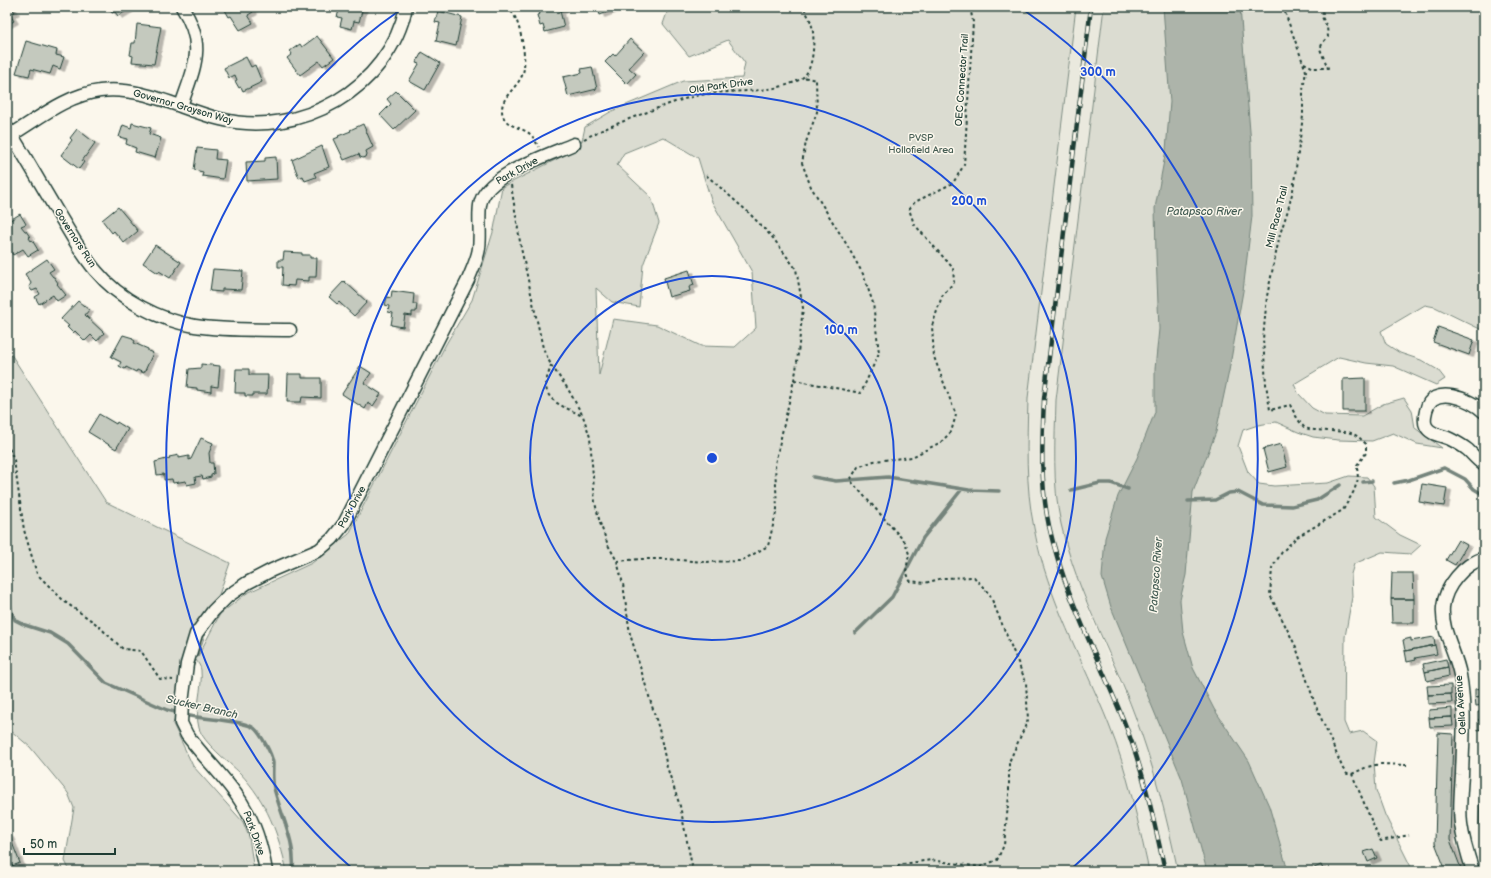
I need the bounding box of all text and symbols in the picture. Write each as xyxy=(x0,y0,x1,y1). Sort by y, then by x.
street label: OEC Connector Trail xyxy=(953,33,971,127)
text: 300 m xyxy=(1080,65,1116,80)
street label: Old Park Drive xyxy=(688,76,754,96)
street label: Governor Grayson Way xyxy=(132,87,235,127)
park label: PVSP Hollofield Area xyxy=(888,132,954,156)
street label: Park Drive xyxy=(494,155,540,187)
street label: Mill Race Trail xyxy=(1263,185,1291,249)
text: 200 m xyxy=(951,194,987,209)
water label: Patapsco River xyxy=(1166,205,1243,218)
street label: Governors Run xyxy=(51,206,99,270)
text: 100 m xyxy=(824,323,858,338)
centre of rings xyxy=(705,451,719,465)
street label: Park Drive xyxy=(336,484,368,530)
water label: Patapsco River xyxy=(1147,536,1165,613)
street label: Oella Avenue xyxy=(1453,675,1469,735)
water label: Sucker Branch xyxy=(165,692,239,722)
street label: Park Drive xyxy=(240,809,268,857)
scale bar xyxy=(24,830,115,856)
text: 50 m xyxy=(30,837,57,852)

